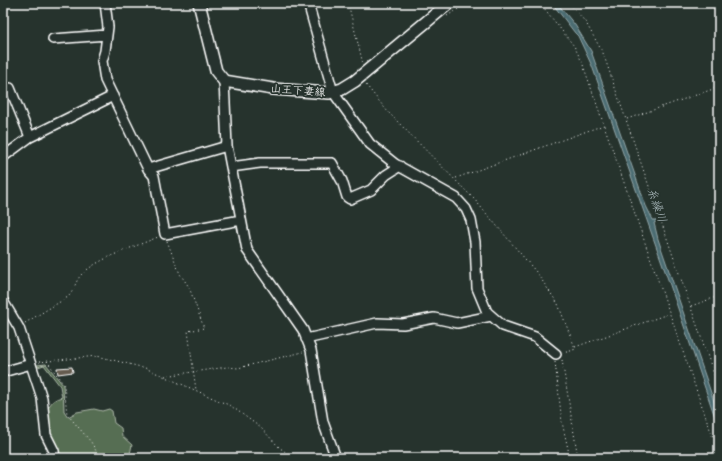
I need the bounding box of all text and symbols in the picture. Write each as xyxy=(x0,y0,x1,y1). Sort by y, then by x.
street label: 山王下妻線 xyxy=(270,81,326,100)
water label: 糸繰川 xyxy=(644,185,670,225)

